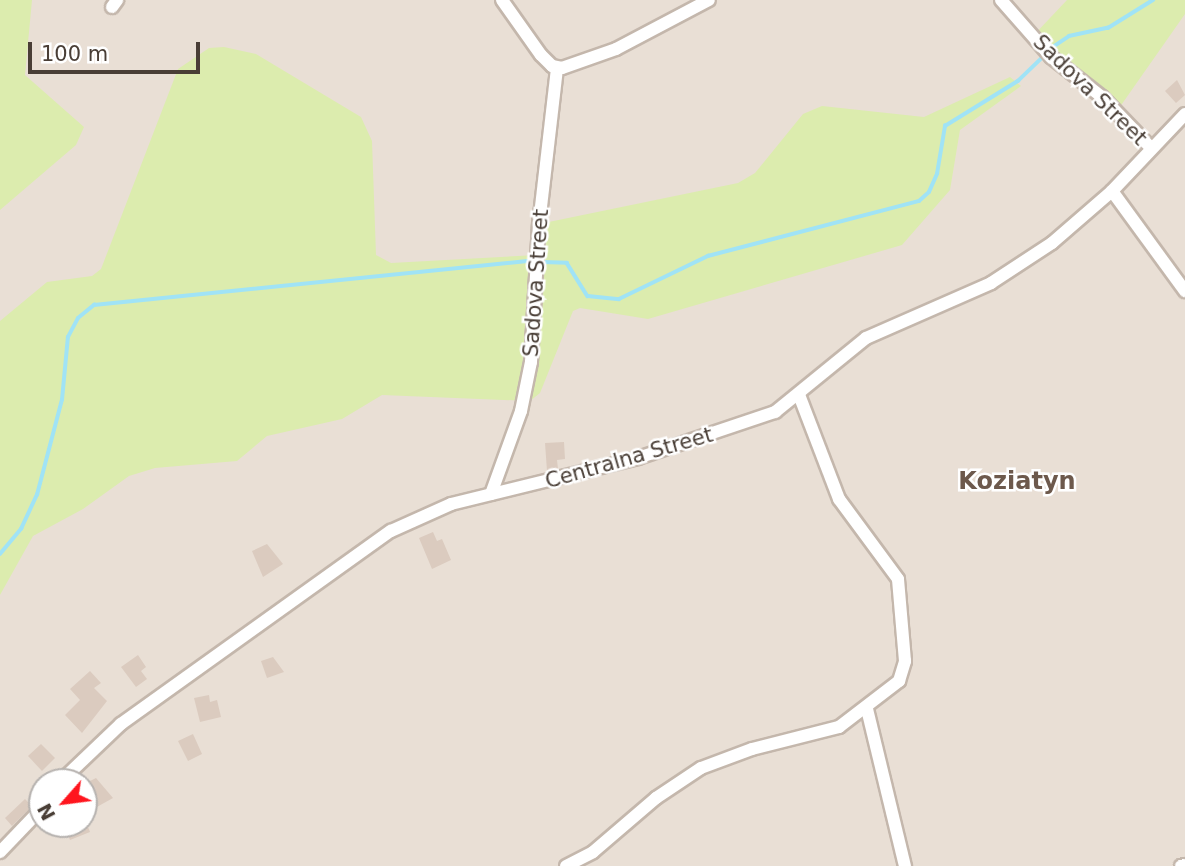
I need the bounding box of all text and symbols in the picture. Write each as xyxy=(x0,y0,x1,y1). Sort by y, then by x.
scale bar xyxy=(32,28,203,72)
street label: Sadova Street xyxy=(1028,29,1152,151)
text: 100 m xyxy=(41,42,108,66)
street label: Sadova Street xyxy=(518,208,554,358)
street label: Centralna Street xyxy=(542,422,716,494)
district label: Koziatyn xyxy=(958,468,1076,496)
north arrow xyxy=(28,768,98,838)
text: N xyxy=(33,800,60,824)

